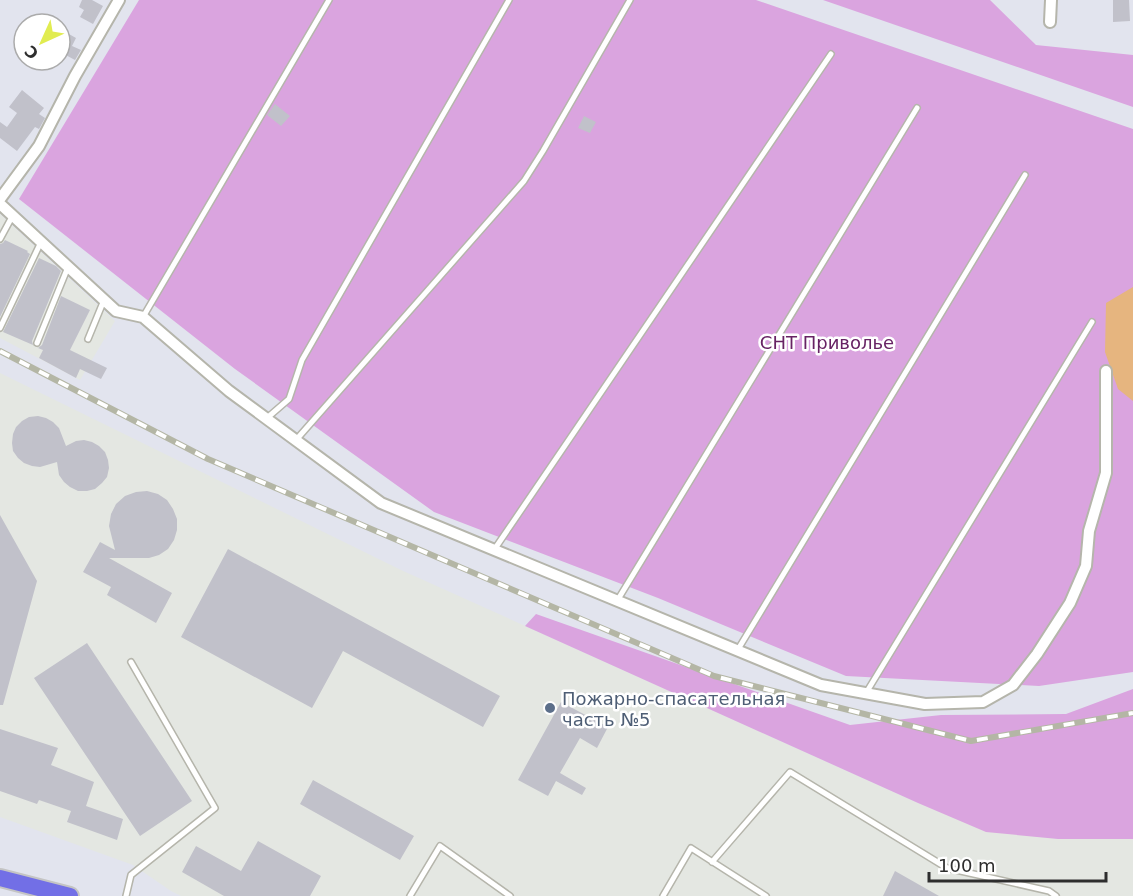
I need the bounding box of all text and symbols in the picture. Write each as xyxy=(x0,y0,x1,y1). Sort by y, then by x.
north arrow xyxy=(12,12,72,72)
text: С xyxy=(21,41,43,63)
park label: СНТ Приволье xyxy=(760,332,894,353)
place label: Пожарно-спасательная часть №5 xyxy=(562,688,785,730)
marker: Пожарно-спасательная часть №5 xyxy=(543,701,557,715)
scale bar xyxy=(929,845,1106,883)
text: 100 m xyxy=(938,855,996,876)

